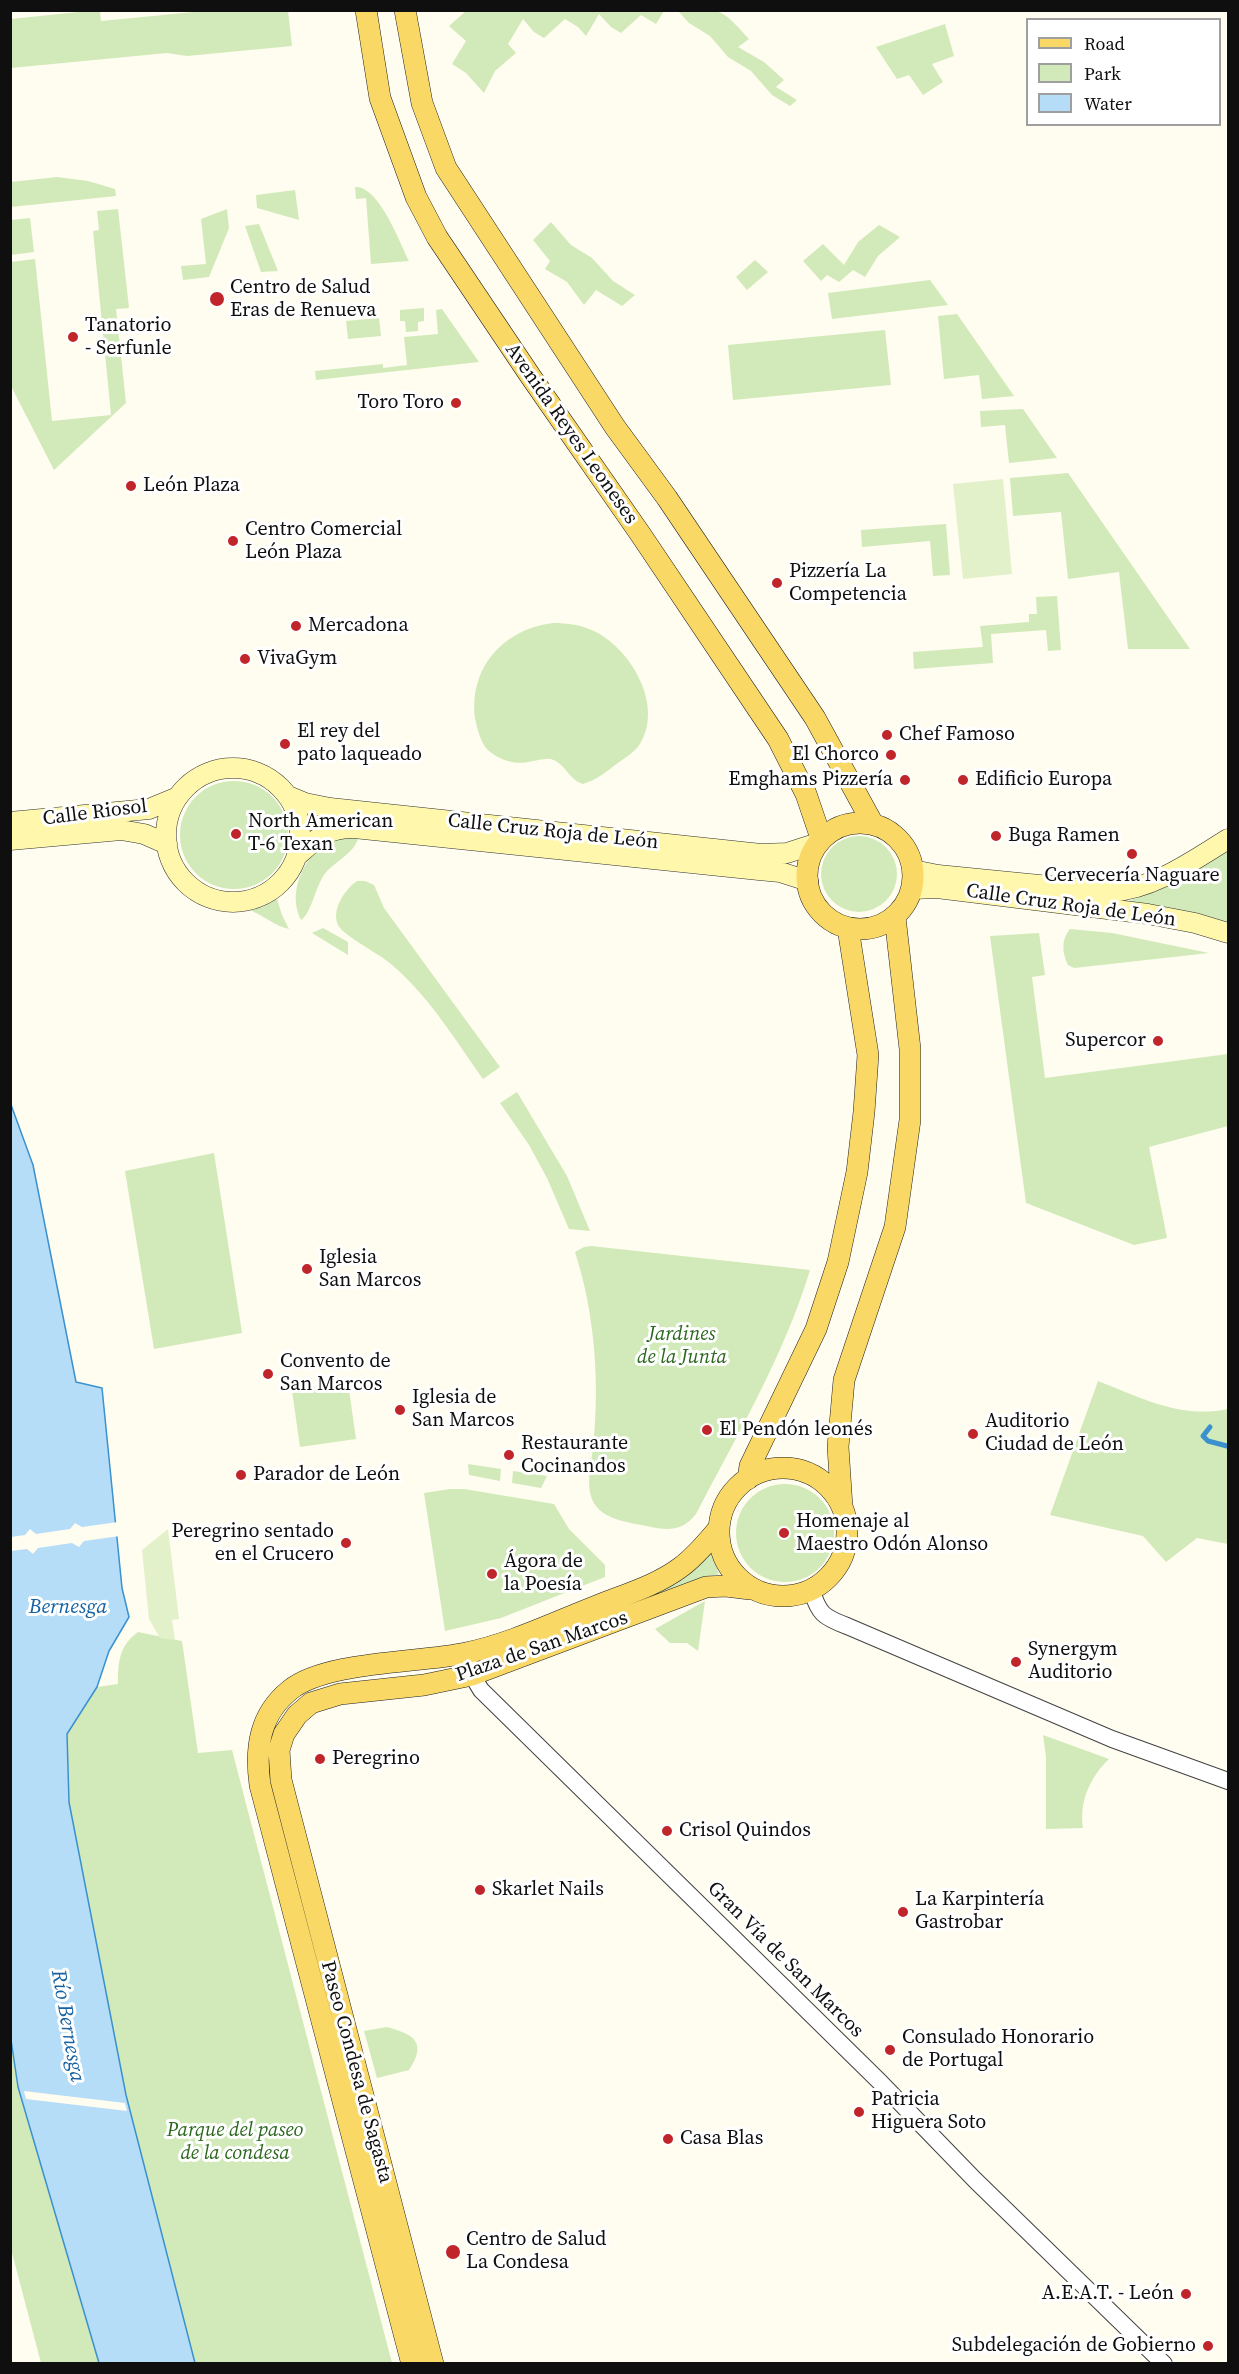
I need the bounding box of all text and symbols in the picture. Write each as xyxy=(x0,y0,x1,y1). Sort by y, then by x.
legend xyxy=(1026,18,1221,126)
text: Road xyxy=(1084,31,1125,56)
text: Park xyxy=(1084,61,1121,86)
text: Water xyxy=(1084,91,1132,116)
place label: Centro de Salud Eras de Renueva xyxy=(230,276,376,323)
marker: Centro de Salud Eras de Renueva xyxy=(208,290,226,308)
place label: Tanatorio - Serfunle xyxy=(85,314,172,361)
marker: Tanatorio - Serfunle xyxy=(66,330,80,344)
street label: Avenida Reyes Leoneses xyxy=(499,339,643,529)
place label: Toro Toro xyxy=(358,391,444,415)
marker: Toro Toro xyxy=(449,396,463,410)
place label: León Plaza xyxy=(143,474,240,498)
marker: León Plaza xyxy=(124,479,138,493)
place label: Centro Comercial León Plaza xyxy=(245,518,402,565)
marker: Centro Comercial León Plaza xyxy=(226,534,240,548)
place label: Pizzería La Competencia xyxy=(789,560,907,607)
marker: Pizzería La Competencia xyxy=(770,576,784,590)
place label: Mercadona xyxy=(308,614,409,638)
marker: Mercadona xyxy=(289,619,303,633)
place label: VivaGym xyxy=(257,647,337,671)
marker: VivaGym xyxy=(238,652,252,666)
place label: El rey del pato laqueado xyxy=(297,720,422,767)
place label: Chef Famoso xyxy=(899,723,1015,747)
marker: Chef Famoso xyxy=(880,728,894,742)
marker: El rey del pato laqueado xyxy=(278,737,292,751)
place label: El Chorco xyxy=(792,743,879,767)
marker: El Chorco xyxy=(884,748,898,762)
place label: Emghams Pizzería xyxy=(728,768,893,792)
place label: Edificio Europa xyxy=(975,768,1112,792)
marker: Emghams Pizzería xyxy=(898,773,912,787)
marker: Edificio Europa xyxy=(956,773,970,787)
street label: Calle Riosol xyxy=(41,795,149,831)
street label: Calle Cruz Roja de León xyxy=(446,809,660,855)
place label: North American T-6 Texan xyxy=(248,810,393,857)
place label: Buga Ramen xyxy=(1008,824,1120,848)
marker: North American T-6 Texan xyxy=(229,827,243,841)
marker: Buga Ramen xyxy=(989,829,1003,843)
marker: Cervecería Naguare xyxy=(1125,847,1139,861)
place label: Cervecería Naguare xyxy=(1044,864,1220,888)
street label: Calle Cruz Roja de León xyxy=(965,879,1177,933)
place label: Supercor xyxy=(1065,1029,1146,1053)
marker: Supercor xyxy=(1151,1034,1165,1048)
place label: Iglesia San Marcos xyxy=(319,1246,421,1293)
marker: Iglesia San Marcos xyxy=(300,1262,314,1276)
park label: Jardines de la Junta xyxy=(637,1323,727,1370)
place label: Convento de San Marcos xyxy=(280,1350,391,1397)
marker: Convento de San Marcos xyxy=(261,1367,275,1381)
place label: Iglesia de San Marcos xyxy=(412,1386,514,1433)
marker: Iglesia de San Marcos xyxy=(393,1403,407,1417)
place label: Auditorio Ciudad de León xyxy=(985,1410,1124,1457)
place label: El Pendón leonés xyxy=(719,1418,873,1442)
marker: El Pendón leonés xyxy=(700,1423,714,1437)
marker: Auditorio Ciudad de León xyxy=(966,1427,980,1441)
place label: Restaurante Cocinandos xyxy=(521,1432,628,1479)
marker: Restaurante Cocinandos xyxy=(502,1448,516,1462)
place label: Parador de León xyxy=(253,1463,400,1487)
marker: Parador de León xyxy=(234,1468,248,1482)
place label: Homenaje al Maestro Odón Alonso xyxy=(796,1510,988,1557)
place label: Peregrino sentado en el Crucero xyxy=(172,1520,334,1567)
marker: Homenaje al Maestro Odón Alonso xyxy=(777,1526,791,1540)
marker: Peregrino sentado en el Crucero xyxy=(339,1536,353,1550)
place label: Ágora de la Poesía xyxy=(504,1550,583,1597)
marker: Ágora de la Poesía xyxy=(485,1567,499,1581)
water label: Bernesga xyxy=(29,1595,107,1621)
street label: Plaza de San Marcos xyxy=(453,1606,631,1688)
place label: Synergym Auditorio xyxy=(1028,1638,1117,1685)
marker: Synergym Auditorio xyxy=(1009,1655,1023,1669)
place label: Peregrino xyxy=(332,1747,420,1771)
marker: Peregrino xyxy=(313,1752,327,1766)
place label: Crisol Quindos xyxy=(679,1819,811,1843)
marker: Crisol Quindos xyxy=(660,1824,674,1838)
street label: Gran Vía de San Marcos xyxy=(702,1877,868,2043)
place label: Skarlet Nails xyxy=(492,1878,604,1902)
marker: Skarlet Nails xyxy=(473,1883,487,1897)
place label: La Karpintería Gastrobar xyxy=(915,1888,1044,1935)
marker: La Karpintería Gastrobar xyxy=(896,1905,910,1919)
street label: Paseo Condesa de Sagasta xyxy=(315,1958,397,2186)
water label: Río Bernesga xyxy=(45,1968,89,2084)
place label: Consulado Honorario de Portugal xyxy=(902,2026,1094,2073)
marker: Consulado Honorario de Portugal xyxy=(883,2043,897,2057)
place label: Patricia Higuera Soto xyxy=(871,2088,986,2135)
marker: Patricia Higuera Soto xyxy=(852,2105,866,2119)
park label: Parque del paseo de la condesa xyxy=(167,2119,303,2166)
place label: Casa Blas xyxy=(680,2127,763,2151)
marker: Casa Blas xyxy=(661,2132,675,2146)
place label: Centro de Salud La Condesa xyxy=(466,2228,606,2275)
marker: Centro de Salud La Condesa xyxy=(444,2243,462,2261)
place label: A.E.A.T. - León xyxy=(1042,2282,1174,2306)
marker: A.E.A.T. - León xyxy=(1179,2287,1193,2301)
place label: Subdelegación de Gobierno xyxy=(952,2334,1196,2358)
marker: Subdelegación de Gobierno xyxy=(1201,2339,1215,2353)

